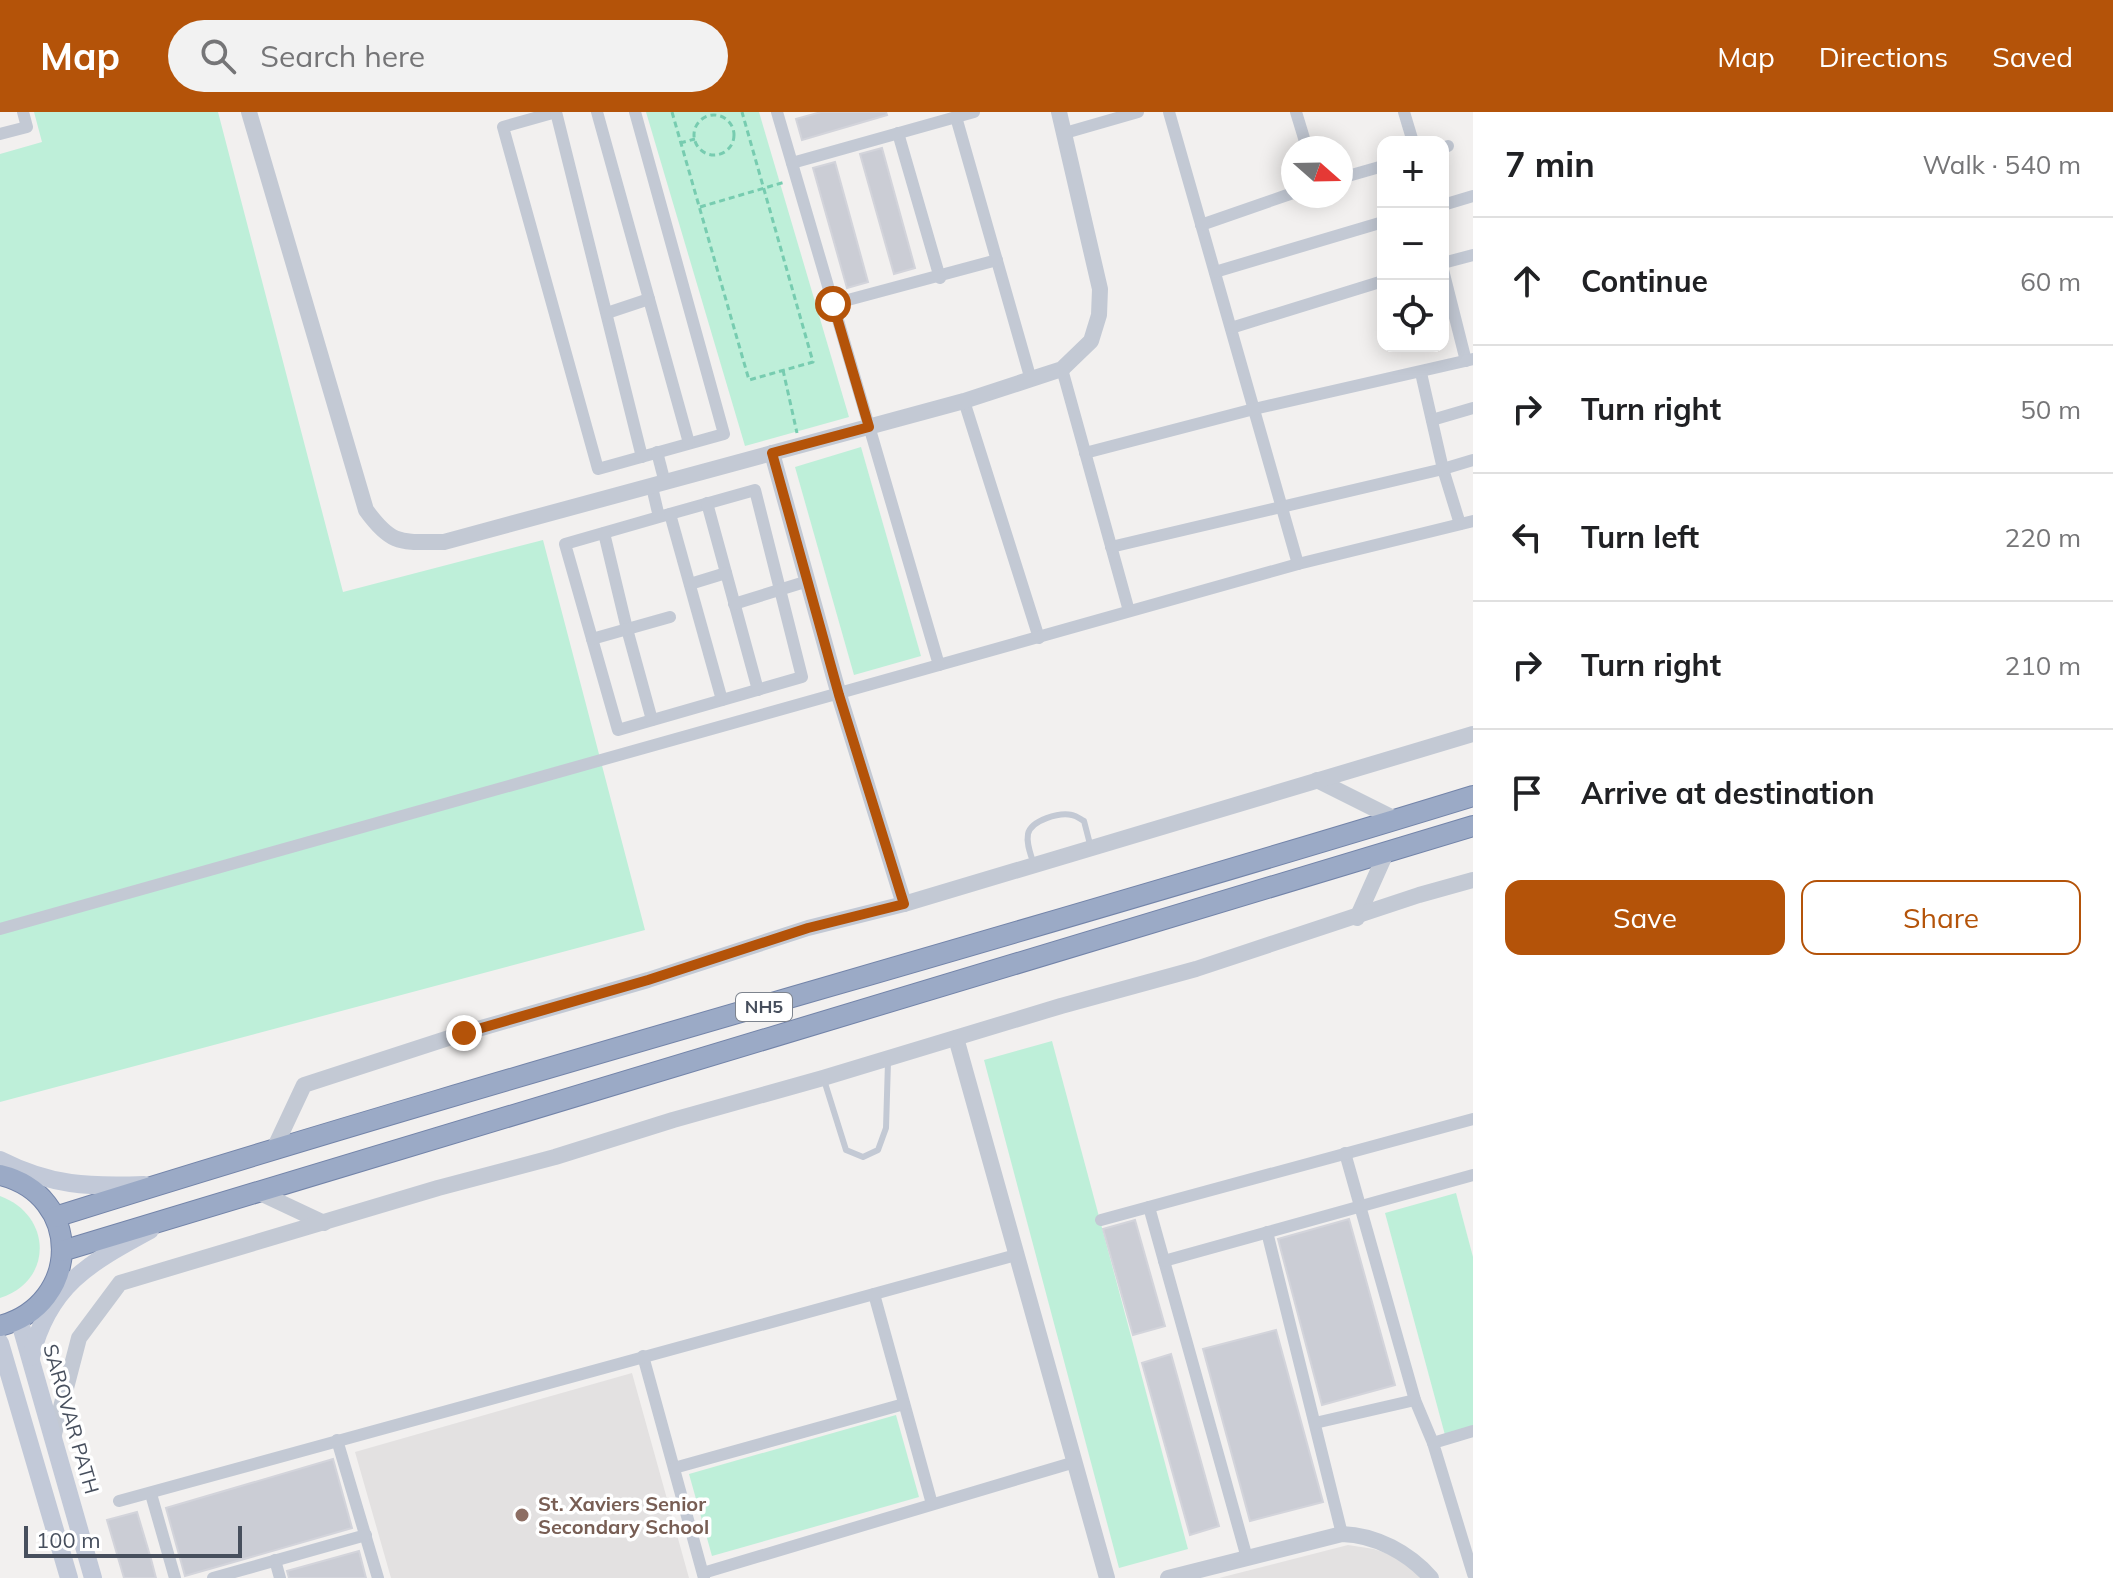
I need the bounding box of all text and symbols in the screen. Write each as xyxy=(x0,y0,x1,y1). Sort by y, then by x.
search box xyxy=(168,20,728,92)
text: Map xyxy=(40,32,120,80)
icon: search xyxy=(196,34,240,78)
text: Search here xyxy=(260,37,425,75)
text: Map xyxy=(1717,39,1775,74)
text: Directions xyxy=(1819,39,1948,74)
text: Saved xyxy=(1992,39,2073,74)
north arrow xyxy=(1281,136,1353,208)
map controls xyxy=(1377,136,1449,352)
button: + xyxy=(1377,136,1449,208)
text: 7 min xyxy=(1505,143,1595,186)
text: Walk · 540 m xyxy=(1922,148,2081,181)
button: − xyxy=(1377,208,1449,280)
icon: ahead xyxy=(1505,259,1549,303)
text: Continue xyxy=(1581,262,1708,300)
text: 60 m xyxy=(2020,265,2081,298)
button: locate xyxy=(1377,280,1449,352)
route start xyxy=(815,286,851,322)
icon: right xyxy=(1505,387,1549,431)
text: Turn right xyxy=(1581,390,1721,428)
text: 50 m xyxy=(2020,393,2081,426)
icon: left xyxy=(1505,515,1549,559)
text: Turn left xyxy=(1581,518,1699,556)
text: 220 m xyxy=(2005,521,2081,554)
icon: right xyxy=(1505,643,1549,687)
text: Turn right xyxy=(1581,646,1721,684)
text: 210 m xyxy=(2005,649,2081,682)
icon: arrive xyxy=(1505,771,1549,815)
text: Arrive at destination xyxy=(1581,774,1875,812)
button: Save xyxy=(1505,880,1785,955)
button: Share xyxy=(1801,880,2081,955)
road number: NH5 xyxy=(736,993,792,1021)
route end xyxy=(446,1015,482,1051)
street label: SAROVAR PATH xyxy=(38,1341,105,1497)
place label: St. Xaviers Senior Secondary School xyxy=(538,1491,709,1539)
marker: St. Xaviers Senior Secondary School xyxy=(513,1506,531,1524)
scale bar xyxy=(24,1522,242,1558)
text: 100 m xyxy=(36,1526,101,1554)

